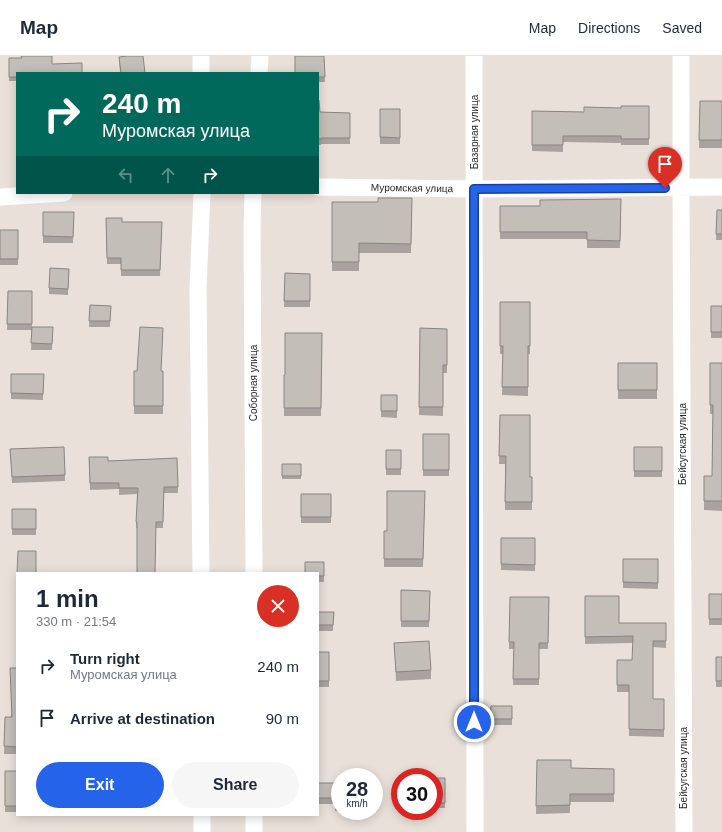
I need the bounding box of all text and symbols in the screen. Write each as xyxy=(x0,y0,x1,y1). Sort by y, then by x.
text: Map xyxy=(20,17,58,38)
text: Map xyxy=(529,20,556,36)
text: Directions xyxy=(578,20,640,36)
text: Saved xyxy=(662,20,702,36)
icon: right xyxy=(36,88,88,140)
text: 240 m xyxy=(102,88,181,119)
street label: Базарная улица xyxy=(469,94,480,169)
text: Муромская улица xyxy=(102,121,250,141)
pin xyxy=(648,147,682,188)
icon: arrive xyxy=(654,153,676,175)
icon: left xyxy=(115,164,137,186)
icon: ahead xyxy=(157,164,179,186)
icon: right xyxy=(199,164,221,186)
street label: Муромская улица xyxy=(371,182,454,194)
street label: Соборная улица xyxy=(248,344,259,421)
street label: Бейсугская улица xyxy=(677,403,688,485)
text: 1 min xyxy=(36,585,99,612)
button: close xyxy=(257,585,299,627)
text: 330 m · 21:54 xyxy=(36,614,116,629)
text: Turn right xyxy=(70,650,140,667)
icon: right xyxy=(36,655,58,677)
text: 240 m xyxy=(257,658,299,675)
text: Муромская улица xyxy=(70,667,177,682)
position arrow xyxy=(453,701,495,743)
icon: arrive xyxy=(36,707,58,729)
text: Arrive at destination xyxy=(70,710,215,727)
text: 90 m xyxy=(266,710,299,727)
street label: Бейсугская улица xyxy=(678,727,689,809)
button: Exit xyxy=(36,762,164,808)
button: Share xyxy=(172,762,299,808)
speed limit sign: 30 xyxy=(391,768,443,820)
text: 28 xyxy=(346,778,368,800)
text: km/h xyxy=(346,798,368,809)

